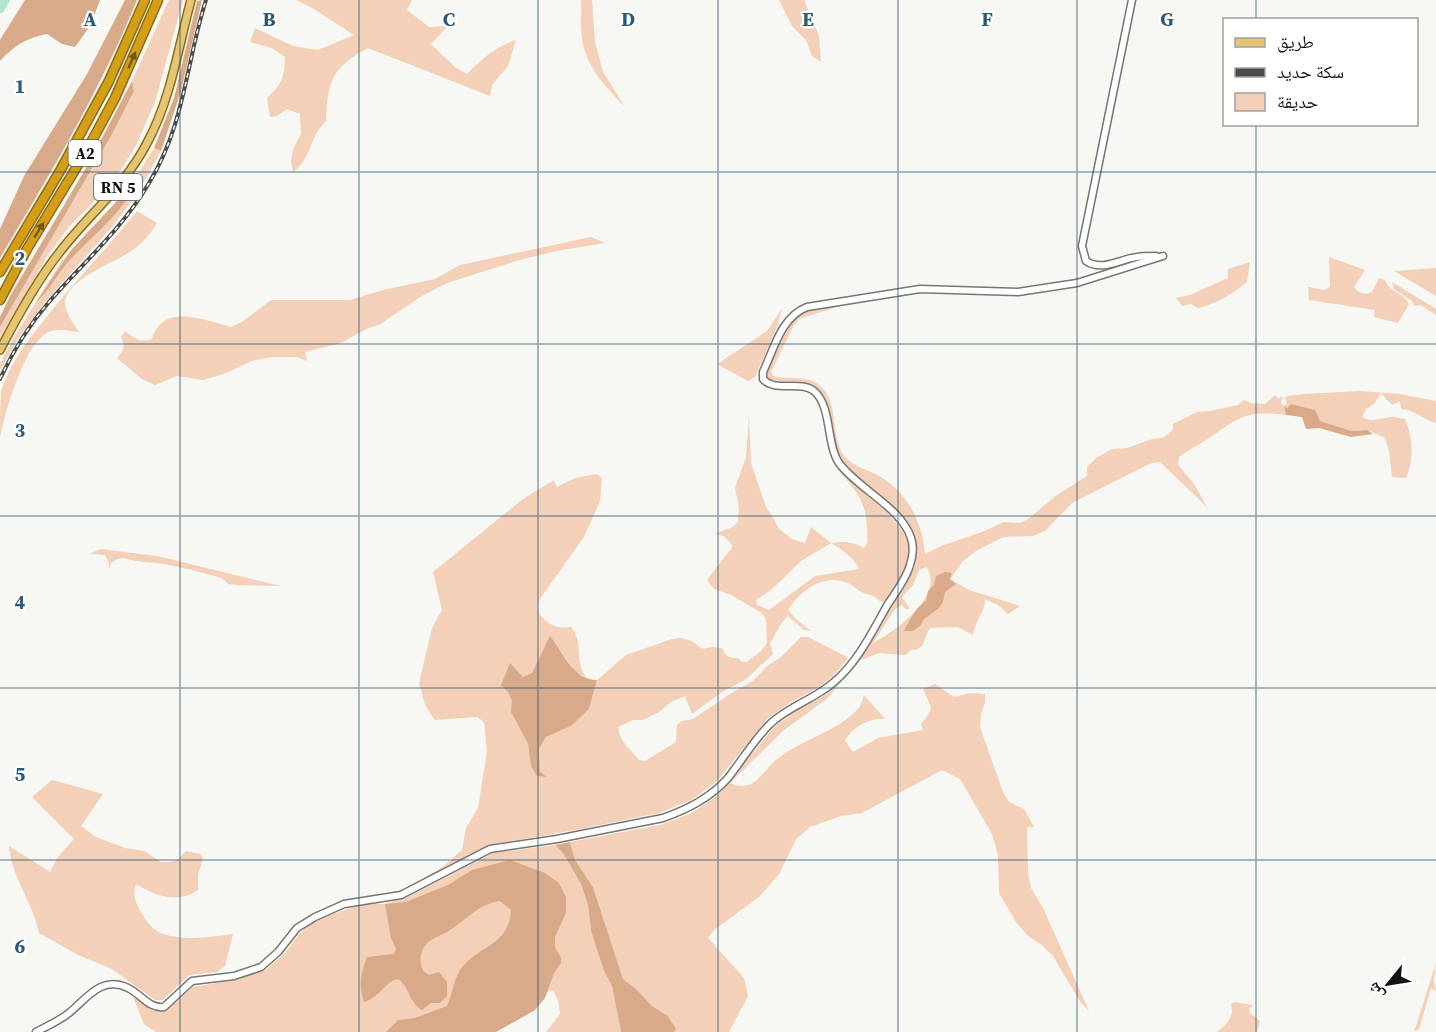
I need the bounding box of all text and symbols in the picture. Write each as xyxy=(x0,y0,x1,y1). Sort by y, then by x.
text: A xyxy=(83,5,97,33)
text: B xyxy=(262,5,276,33)
text: C xyxy=(443,5,455,33)
text: D xyxy=(621,5,635,33)
text: E xyxy=(802,5,814,33)
text: F xyxy=(981,5,993,33)
text: G xyxy=(1160,5,1174,33)
legend xyxy=(1223,18,1418,126)
text: طريق xyxy=(1277,29,1314,54)
one-way arrow xyxy=(128,51,137,68)
text: سكة حديد xyxy=(1277,59,1344,84)
text: 1 xyxy=(15,72,25,100)
text: حديقة xyxy=(1277,89,1318,114)
road number: A2 xyxy=(68,140,101,166)
road number: RN 5 xyxy=(94,174,142,200)
one-way arrow xyxy=(33,222,44,239)
text: 2 xyxy=(15,244,26,272)
text: 3 xyxy=(15,416,26,444)
text: 4 xyxy=(15,588,26,616)
text: 5 xyxy=(15,760,26,788)
text: 6 xyxy=(15,932,26,960)
north arrow xyxy=(1358,954,1418,1014)
text: ش xyxy=(1361,979,1389,1004)

